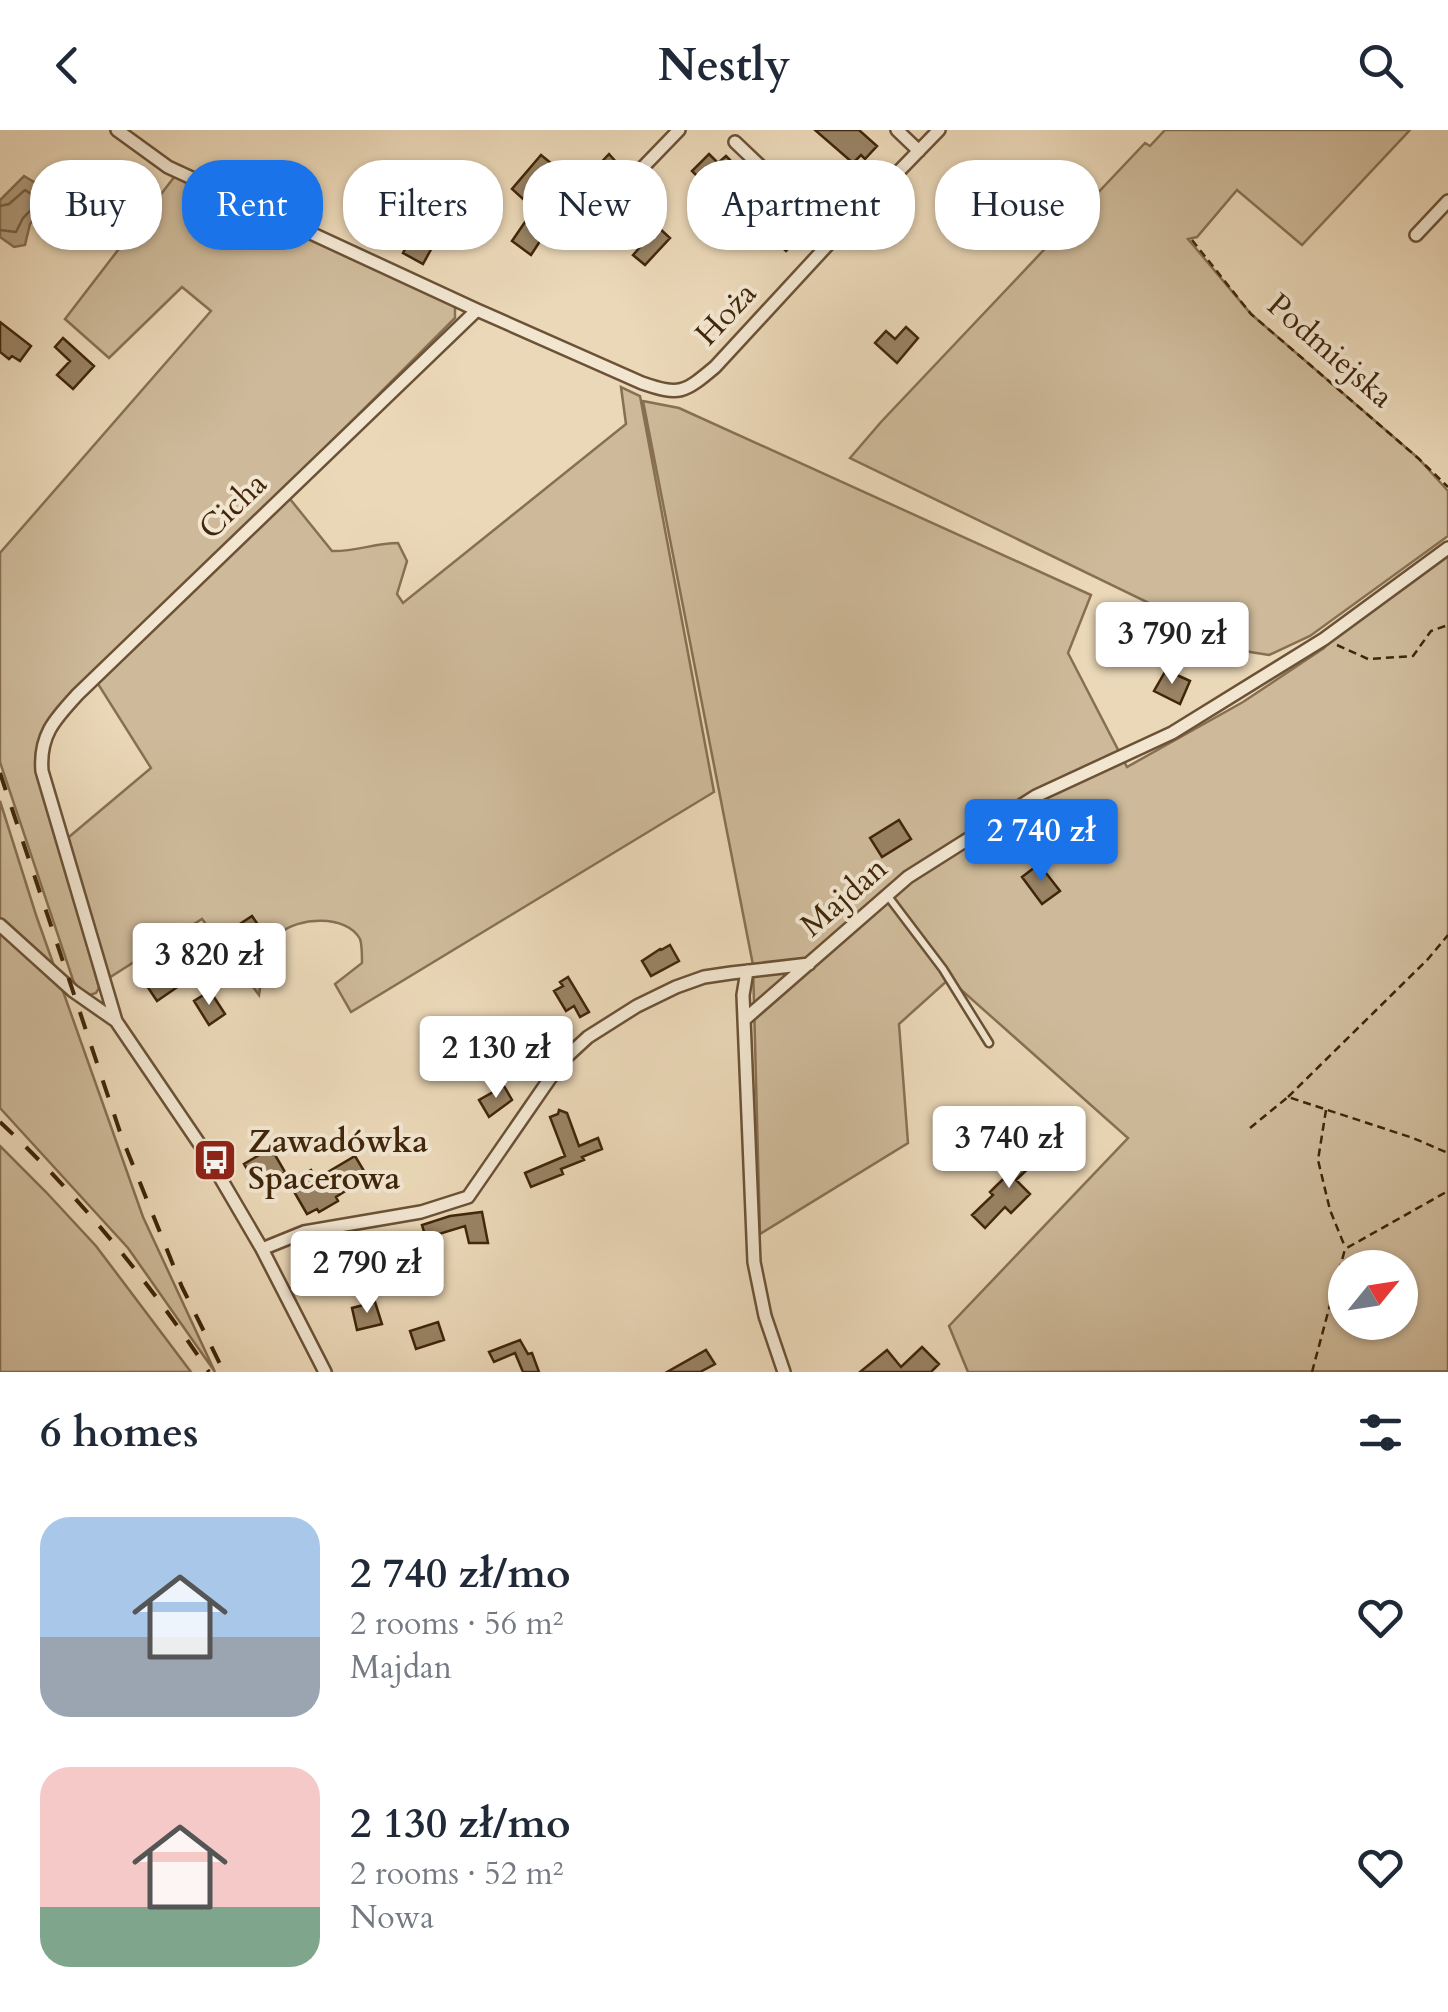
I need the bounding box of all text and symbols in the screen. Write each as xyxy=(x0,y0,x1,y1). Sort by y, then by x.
text: Nestly xyxy=(658,35,790,96)
icon: back xyxy=(40,38,95,93)
icon: search xyxy=(1353,38,1408,93)
chip: Buy xyxy=(30,160,162,250)
chip: Rent xyxy=(182,160,323,250)
chip: Filters xyxy=(343,160,503,250)
chip: New xyxy=(523,160,667,250)
chip: Apartment xyxy=(687,160,915,250)
chip: House xyxy=(935,160,1100,250)
street label: Hoża xyxy=(685,272,767,355)
street label: Podmiejska xyxy=(1257,284,1403,418)
street label: Cicha xyxy=(189,462,277,549)
pin: 3 790 zł xyxy=(1069,602,1275,687)
text: 3 790 zł xyxy=(1118,612,1226,656)
pin: 2 740 zł xyxy=(938,799,1144,884)
text: 2 740 zł xyxy=(987,809,1095,853)
street label: Majdan xyxy=(791,847,897,947)
pin: 3 820 zł xyxy=(106,923,312,1008)
text: 3 820 zł xyxy=(155,933,263,977)
pin: 2 130 zł xyxy=(393,1016,599,1101)
text: 2 130 zł xyxy=(442,1026,550,1070)
pin: 3 740 zł xyxy=(906,1106,1112,1191)
text: 3 740 zł xyxy=(955,1116,1063,1160)
place label: Zawadówka Spacerowa xyxy=(248,1120,428,1201)
bus stop icon: Zawadówka Spacerowa xyxy=(192,1137,238,1183)
pin: 2 790 zł xyxy=(264,1231,470,1316)
text: 2 790 zł xyxy=(313,1241,421,1285)
north arrow xyxy=(1328,1250,1418,1340)
map controls xyxy=(1328,1250,1418,1340)
text: 6 homes xyxy=(40,1404,198,1461)
icon: filters xyxy=(1353,1405,1408,1460)
text: 2 740 zł/mo xyxy=(350,1545,571,1602)
icon: home xyxy=(120,1557,240,1677)
icon: heart xyxy=(1353,1590,1408,1645)
text: 2 rooms · 56 m² xyxy=(350,1602,563,1646)
text: Majdan xyxy=(350,1646,452,1690)
text: 2 130 zł/mo xyxy=(350,1795,571,1852)
icon: home xyxy=(120,1807,240,1927)
icon: heart xyxy=(1353,1840,1408,1895)
text: 2 rooms · 52 m² xyxy=(350,1852,563,1896)
text: Nowa xyxy=(350,1896,434,1940)

